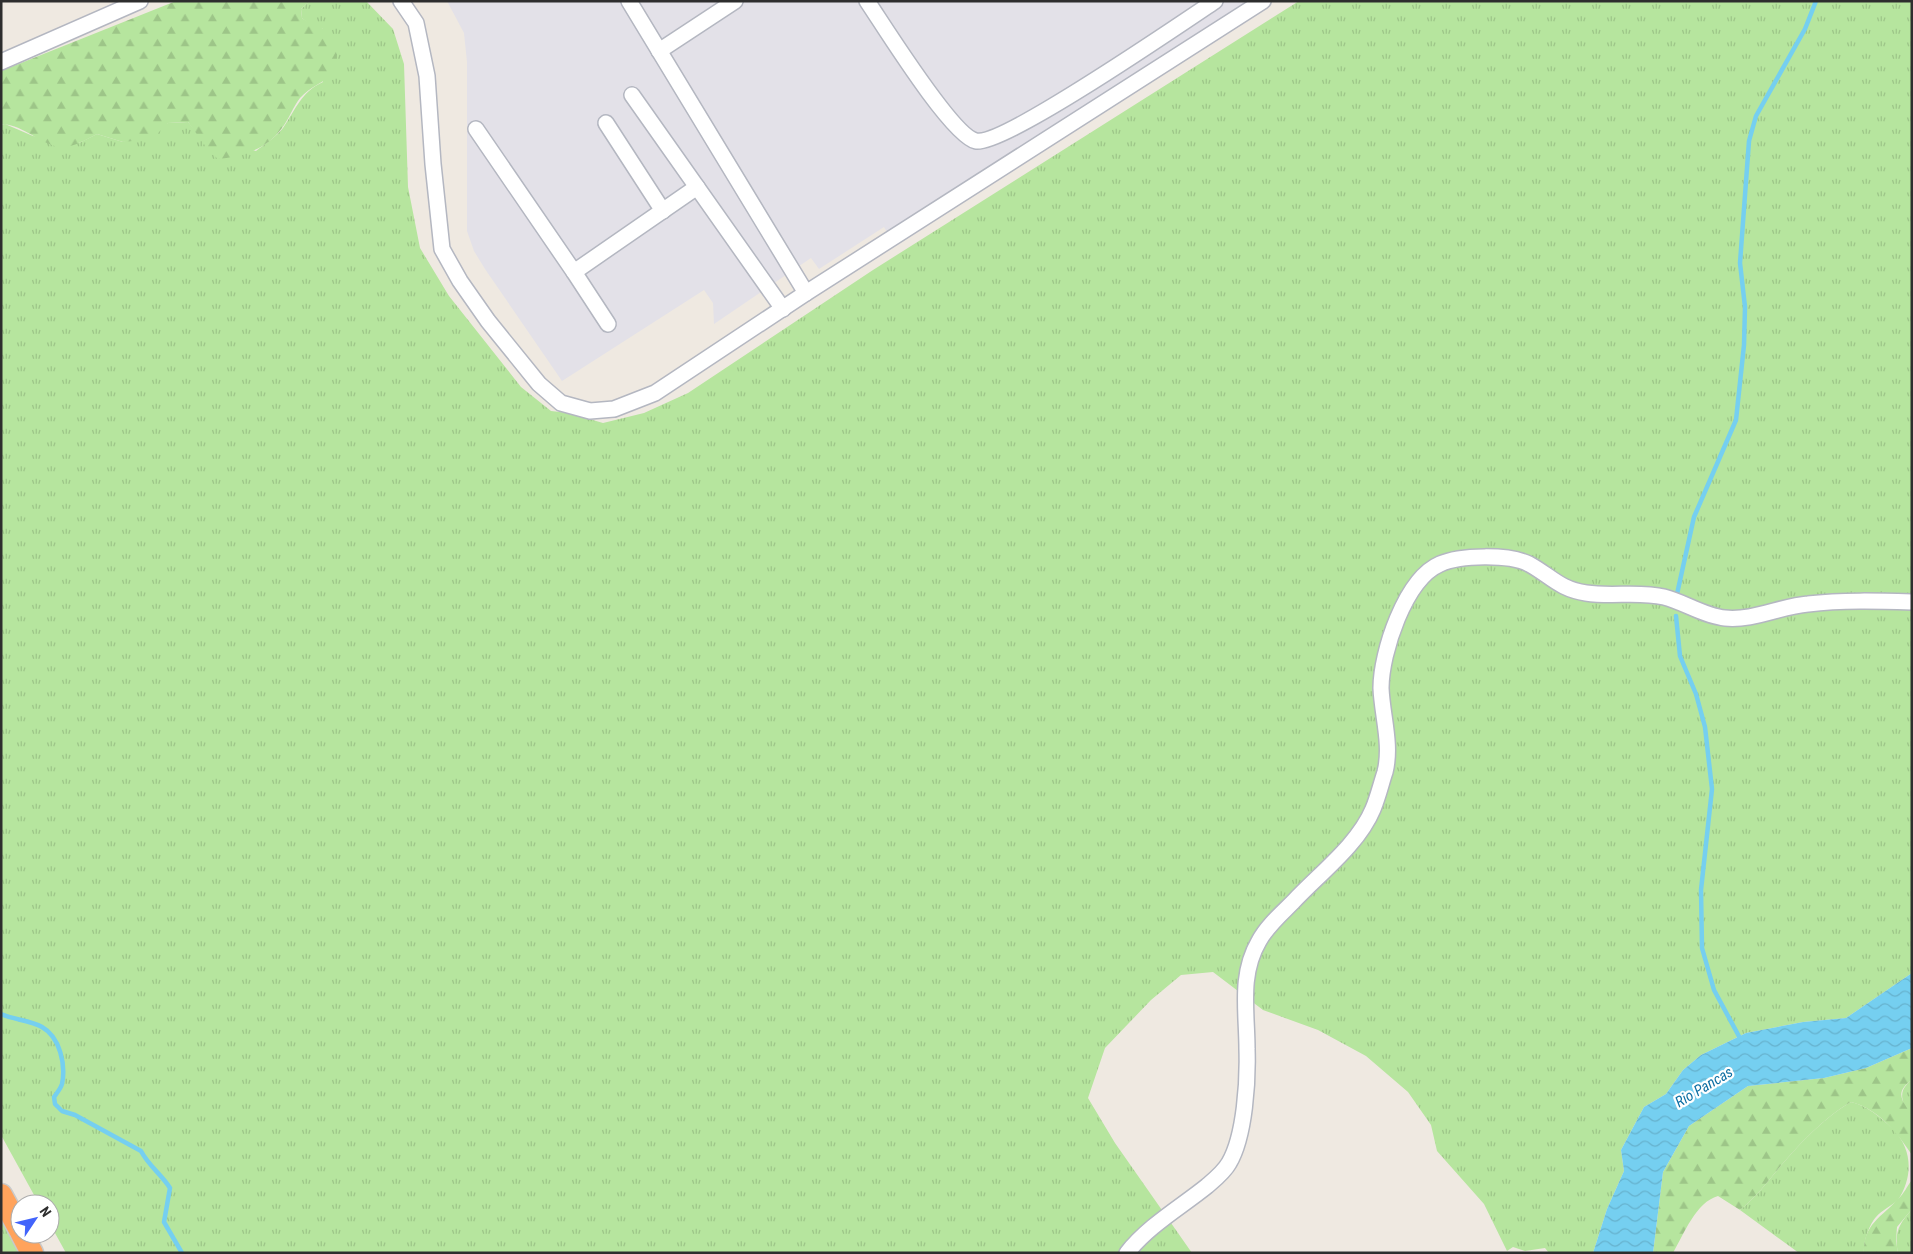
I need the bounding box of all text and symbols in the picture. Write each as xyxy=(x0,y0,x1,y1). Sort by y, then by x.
water label: Rio Pancas xyxy=(1672,1063,1736,1111)
north arrow xyxy=(10,1194,60,1244)
text: N xyxy=(37,1203,55,1220)

